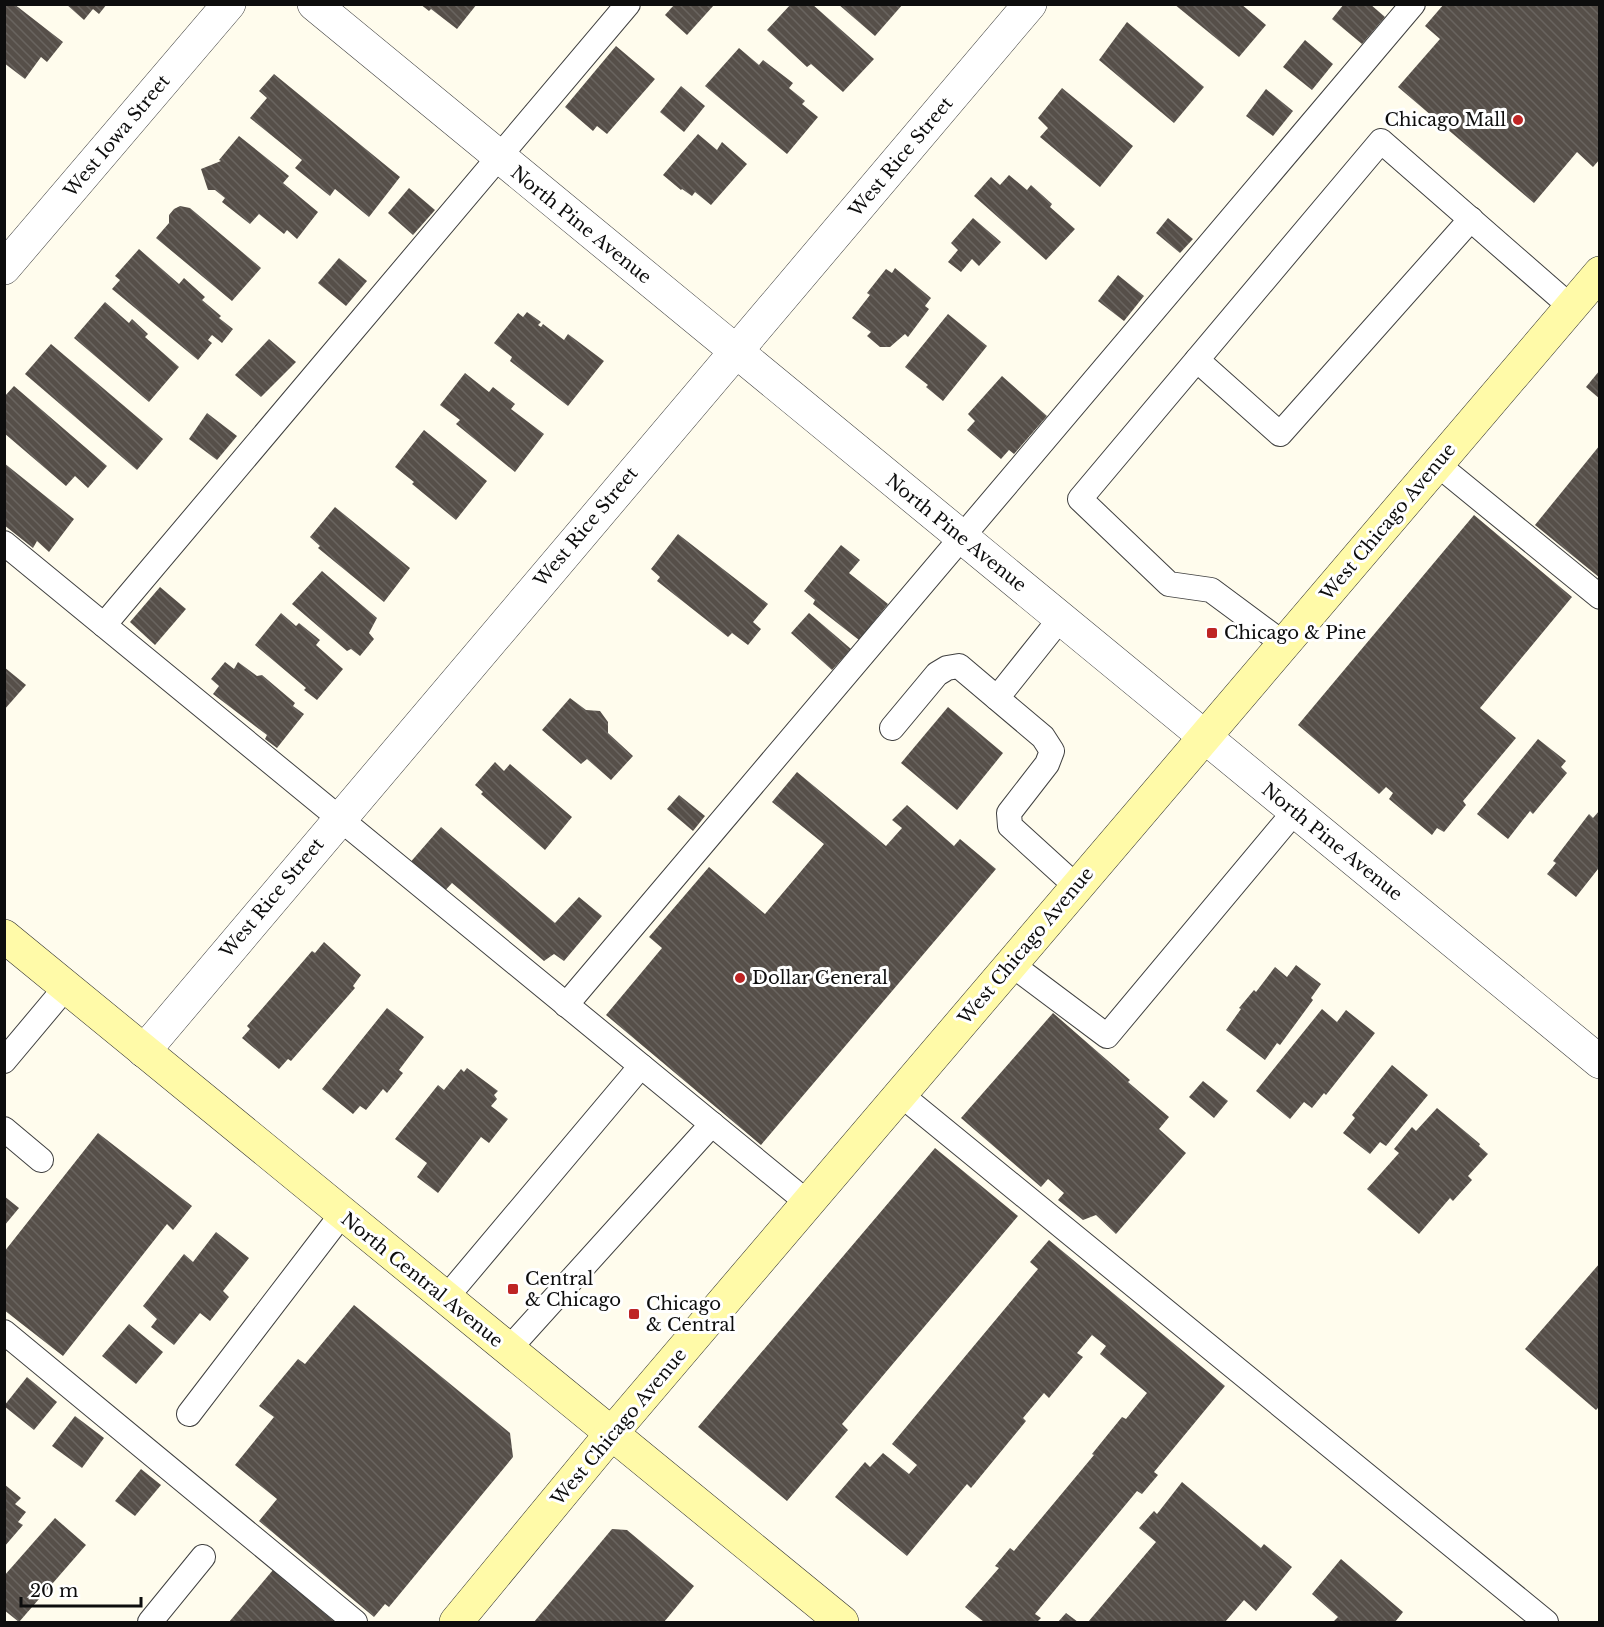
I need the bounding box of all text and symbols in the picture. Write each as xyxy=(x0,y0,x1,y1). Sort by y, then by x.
street label: West Iowa Street xyxy=(59,70,175,202)
street label: West Rice Street xyxy=(844,92,958,222)
place label: Chicago Mall xyxy=(1385,109,1506,131)
marker: Chicago Mall xyxy=(1511,113,1525,127)
street label: North Pine Avenue xyxy=(506,162,656,288)
street label: West Chicago Avenue xyxy=(1315,439,1460,606)
street label: West Rice Street xyxy=(529,462,643,592)
street label: North Pine Avenue xyxy=(881,470,1031,596)
place label: Chicago & Pine xyxy=(1224,622,1366,644)
marker: Chicago & Pine xyxy=(1205,626,1219,640)
street label: North Pine Avenue xyxy=(1257,779,1407,905)
street label: West Rice Street xyxy=(215,833,329,963)
street label: West Chicago Avenue xyxy=(953,863,1098,1030)
place label: Dollar General xyxy=(752,967,888,989)
marker: Dollar General xyxy=(733,971,747,985)
street label: North Central Avenue xyxy=(337,1208,507,1352)
place label: Central & Chicago xyxy=(525,1268,621,1311)
marker: Central & Chicago xyxy=(506,1282,520,1296)
place label: Chicago & Central xyxy=(646,1293,735,1336)
marker: Chicago & Central xyxy=(627,1307,641,1321)
street label: West Chicago Avenue xyxy=(546,1344,691,1511)
scale bar xyxy=(21,1570,141,1608)
text: 20 m xyxy=(30,1580,78,1602)

